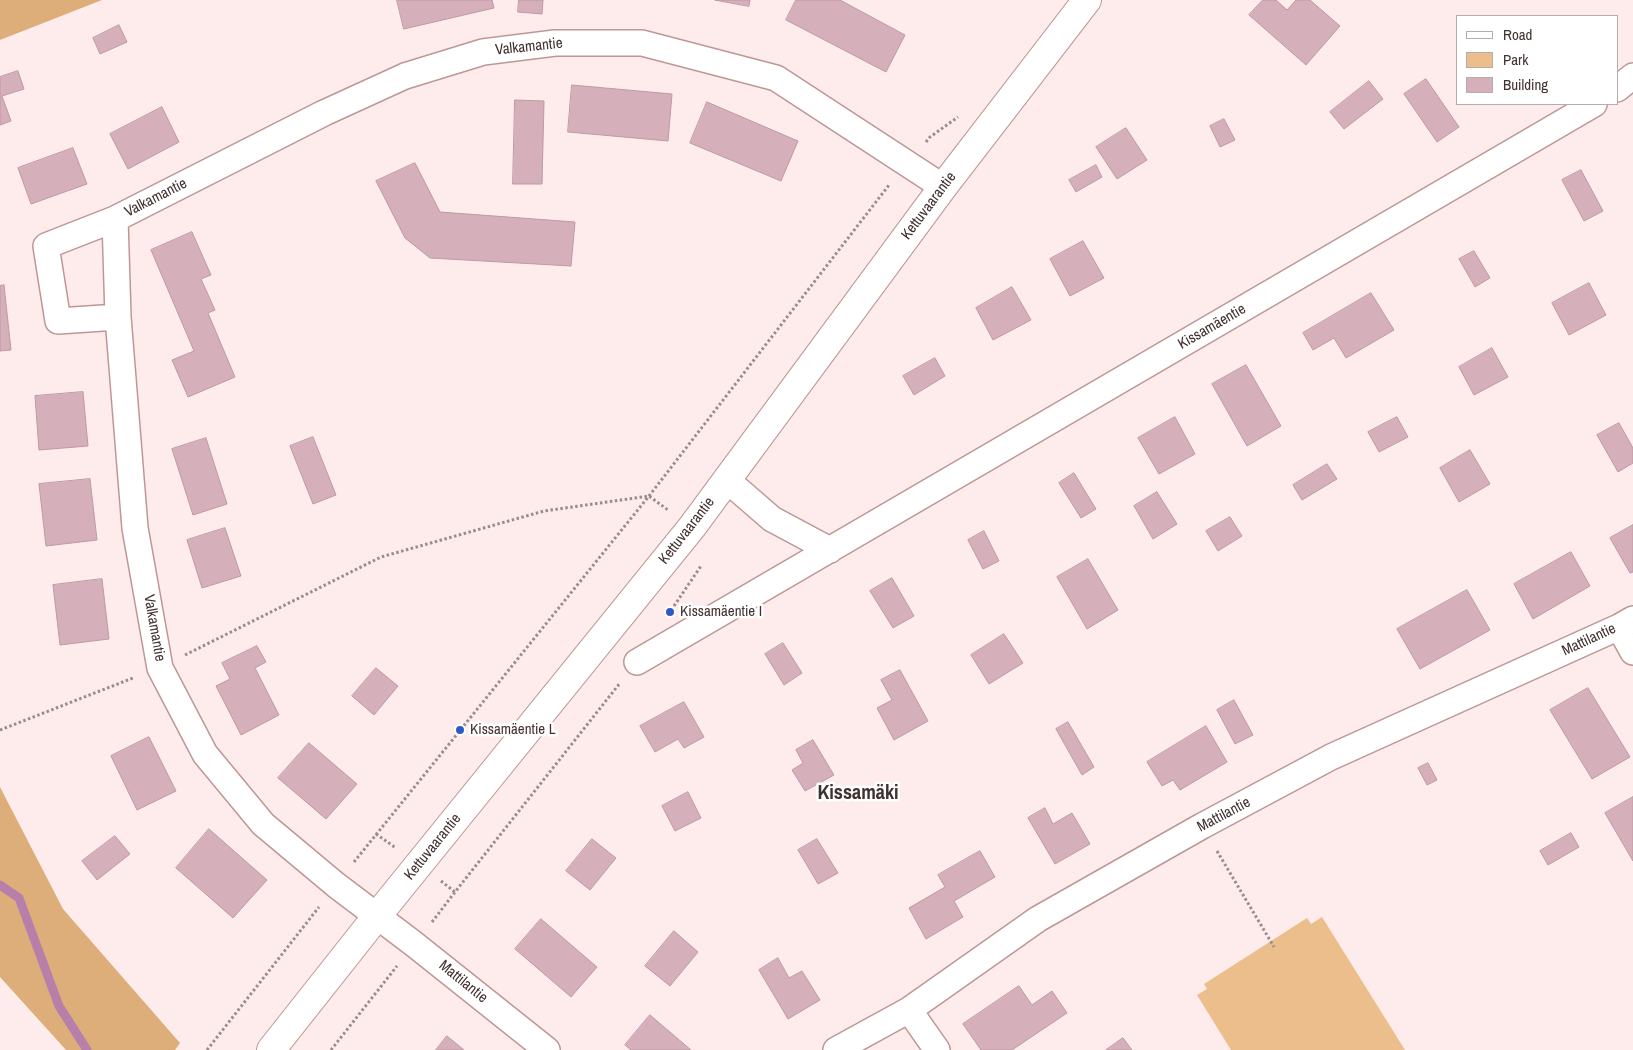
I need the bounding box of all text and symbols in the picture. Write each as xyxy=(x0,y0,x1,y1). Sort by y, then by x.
legend xyxy=(1456,15,1618,105)
text: Road xyxy=(1503,24,1532,45)
street label: Valkamantie xyxy=(495,35,563,59)
text: Park xyxy=(1503,49,1528,70)
text: Building xyxy=(1503,74,1548,95)
street label: Kettuvaarantie xyxy=(898,169,960,243)
street label: Valkamantie xyxy=(122,175,190,221)
street label: Kissamäentie xyxy=(1175,300,1249,354)
street label: Kettuvaarantie xyxy=(655,494,719,568)
street label: Valkamantie xyxy=(139,593,169,663)
place label: Kissamäentie I xyxy=(680,603,762,621)
marker: Kissamäentie I xyxy=(664,606,676,618)
street label: Mattilantie xyxy=(1559,620,1619,660)
place label: Kissamäentie L xyxy=(470,721,555,739)
marker: Kissamäentie L xyxy=(454,724,466,736)
district label: Kissamäki xyxy=(817,782,899,806)
street label: Mattilantie xyxy=(1194,794,1254,836)
street label: Kettuvaarantie xyxy=(401,810,465,884)
street label: Mattilantie xyxy=(435,957,491,1007)

